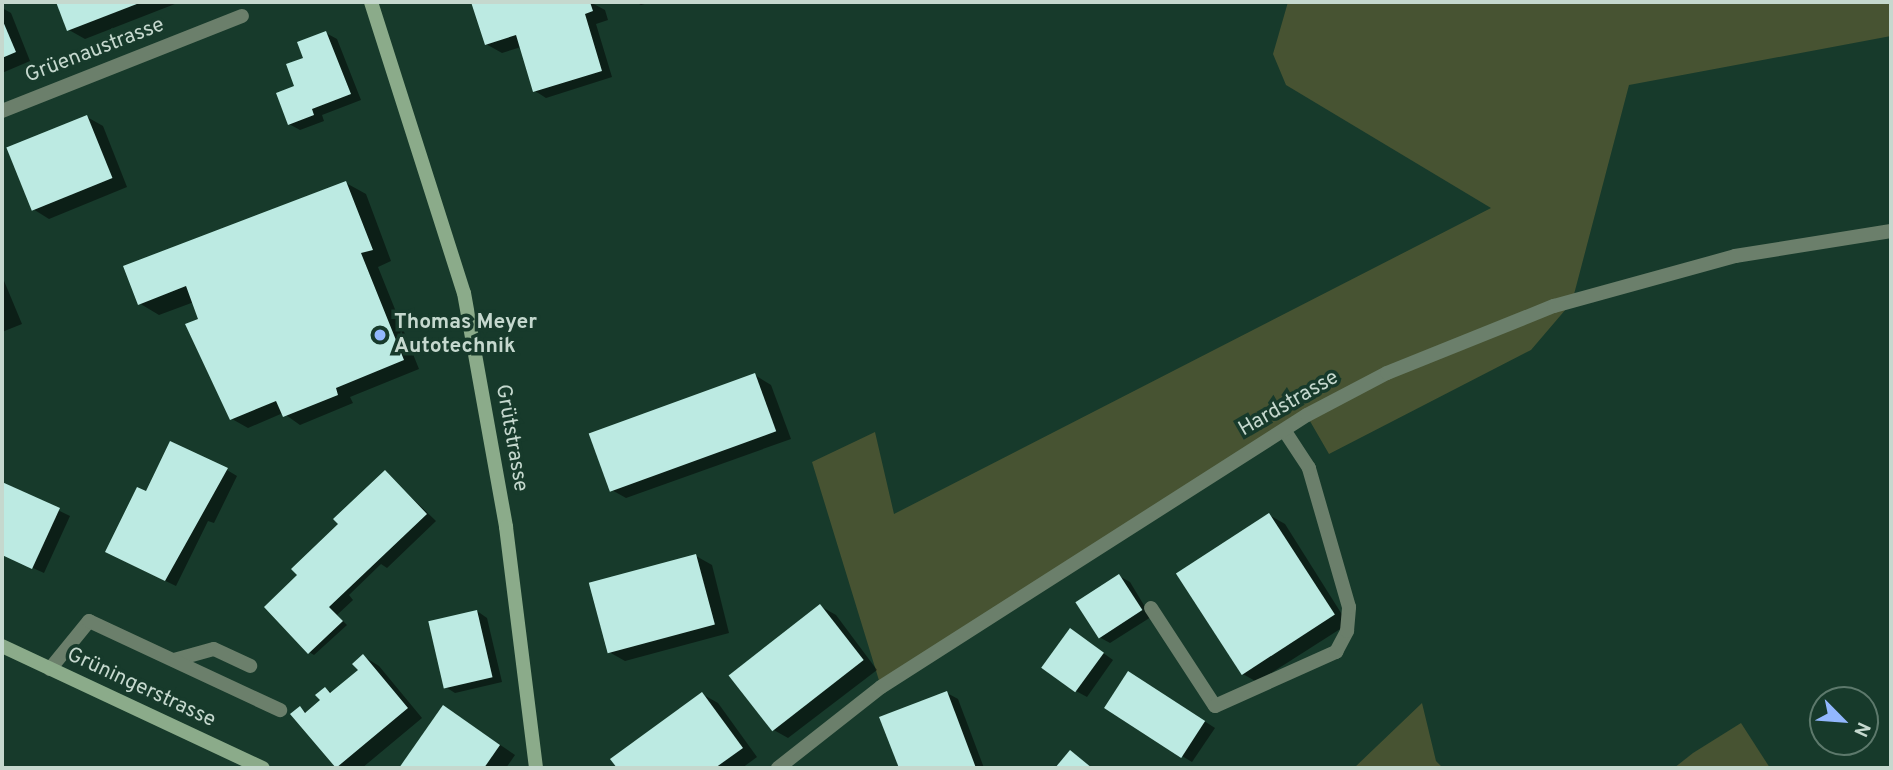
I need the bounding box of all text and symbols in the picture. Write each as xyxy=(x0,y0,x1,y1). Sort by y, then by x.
street label: Grüenaustrasse xyxy=(22,13,168,89)
place label: Thomas Meyer Autotechnik xyxy=(394,310,537,360)
marker: Thomas Meyer Autotechnik xyxy=(372,327,388,343)
street label: Hardstrasse xyxy=(1235,365,1343,443)
street label: Grütstrasse xyxy=(489,382,533,494)
street label: Grüningerstrasse xyxy=(63,643,219,733)
north arrow xyxy=(1809,686,1879,756)
text: N xyxy=(1847,718,1875,740)

